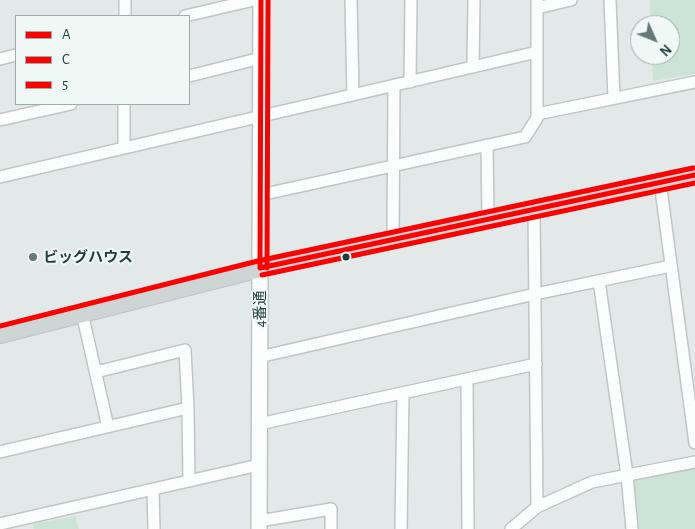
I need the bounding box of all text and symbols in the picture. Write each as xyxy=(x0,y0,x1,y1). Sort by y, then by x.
legend xyxy=(15,15,190,105)
north arrow xyxy=(630,15,680,65)
text: A xyxy=(62,27,71,42)
text: N xyxy=(657,41,673,58)
text: C xyxy=(62,52,70,67)
text: 5 xyxy=(62,77,68,92)
place label: ビッグハウス xyxy=(43,248,133,266)
marker: ビッグハウス xyxy=(27,251,39,263)
unlabelled marker xyxy=(341,252,351,262)
street label: 4番通 xyxy=(251,290,269,328)

